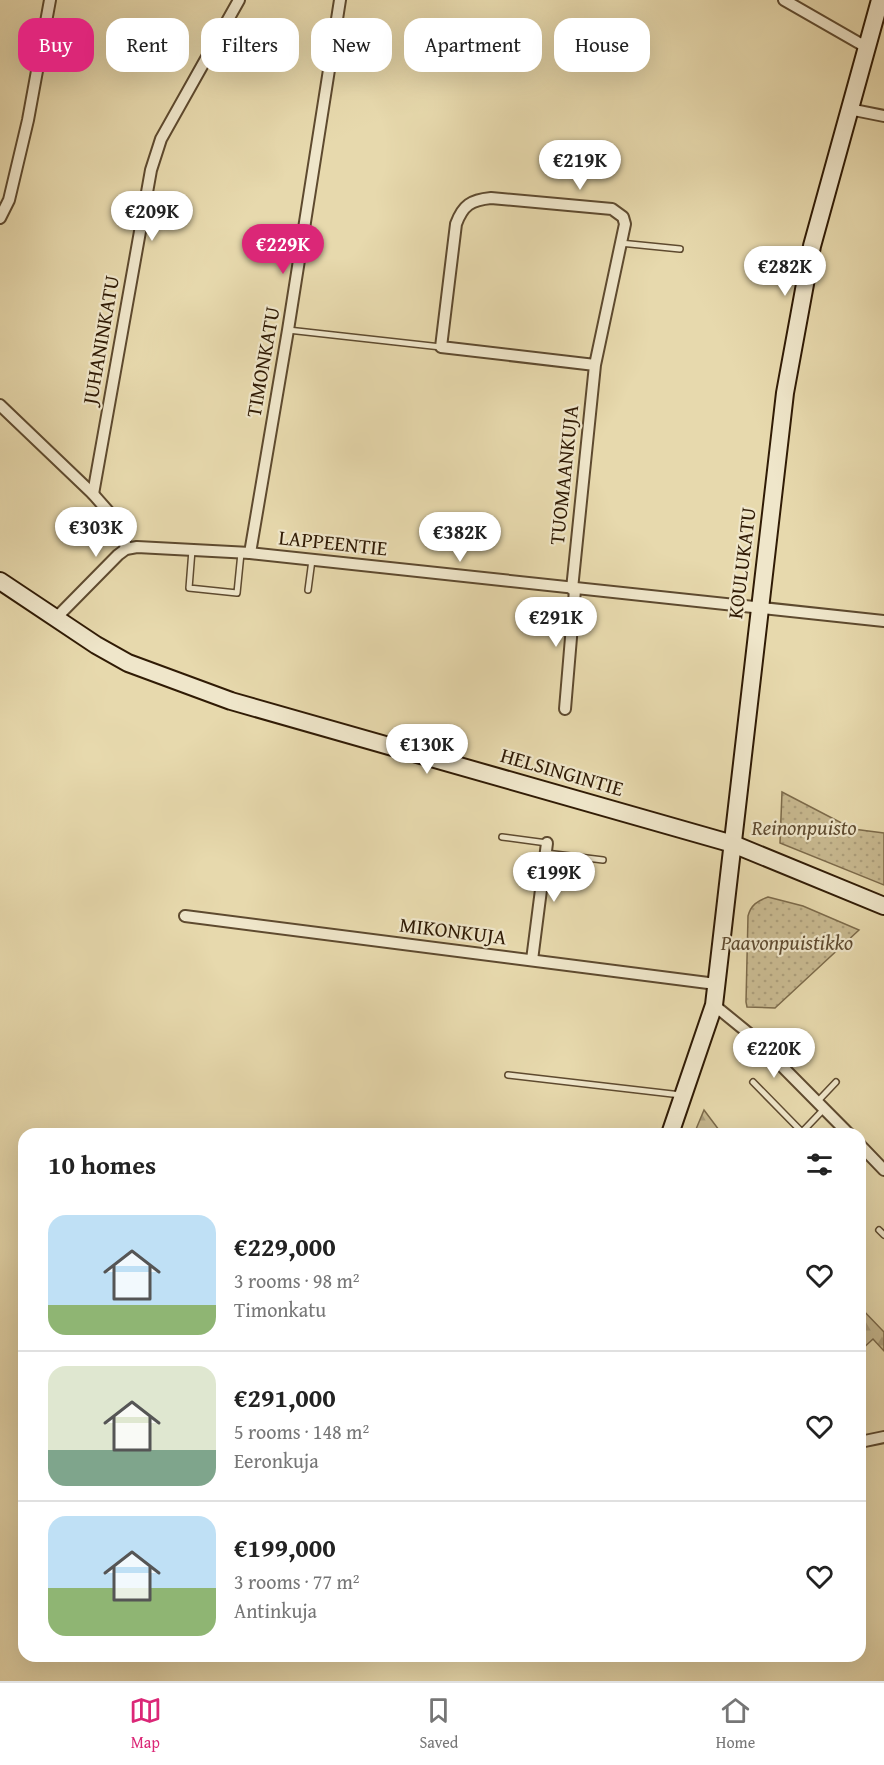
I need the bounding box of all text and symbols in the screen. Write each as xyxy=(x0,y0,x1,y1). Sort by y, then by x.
chip: Buy xyxy=(18,18,94,72)
chip: Rent xyxy=(106,18,189,72)
chip: Filters xyxy=(201,18,299,72)
chip: New xyxy=(311,18,392,72)
chip: Apartment xyxy=(404,18,542,72)
chip: House xyxy=(554,18,650,72)
pin: €219K xyxy=(538,140,622,191)
text: €219K xyxy=(553,145,607,174)
pin: €209K xyxy=(110,191,194,242)
text: €209K xyxy=(125,196,179,225)
pin: €229K xyxy=(241,224,325,275)
text: €229K xyxy=(256,229,310,258)
pin: €282K xyxy=(743,246,827,297)
text: €282K xyxy=(758,251,812,280)
street label: JUHANINKATU xyxy=(73,273,127,410)
street label: TIMONKATU xyxy=(238,304,287,420)
street label: TUOMAANKUJA xyxy=(541,403,586,546)
street label: KOULUKATU xyxy=(719,505,764,621)
pin: €303K xyxy=(54,507,138,558)
text: €303K xyxy=(69,512,123,541)
pin: €382K xyxy=(418,512,502,563)
text: €382K xyxy=(433,517,487,546)
street label: LAPPEENTIE xyxy=(277,521,389,564)
pin: €291K xyxy=(514,597,598,648)
text: €291K xyxy=(529,602,583,631)
pin: €130K xyxy=(385,724,469,775)
text: €130K xyxy=(400,729,454,758)
street label: HELSINGINTIE xyxy=(497,739,628,804)
park label: Reinonpuisto xyxy=(751,812,856,843)
pin: €199K xyxy=(512,852,596,903)
text: €199K xyxy=(527,857,581,886)
street label: MIKONKUJA xyxy=(398,909,509,952)
park label: Paavonpuistikko xyxy=(720,927,853,958)
pin: €220K xyxy=(732,1028,816,1079)
text: €220K xyxy=(747,1033,801,1062)
text: 10 homes xyxy=(48,1145,156,1184)
icon: filters xyxy=(803,1148,836,1181)
text: €229,000 xyxy=(234,1227,336,1266)
icon: home xyxy=(96,1239,168,1311)
icon: heart xyxy=(803,1259,836,1292)
text: 3 rooms · 98 m² xyxy=(234,1266,360,1295)
text: Timonkatu xyxy=(234,1295,326,1324)
text: €291,000 xyxy=(234,1378,336,1417)
icon: home xyxy=(96,1390,168,1462)
icon: heart xyxy=(803,1410,836,1443)
text: 5 rooms · 148 m² xyxy=(234,1417,369,1446)
text: Eeronkuja xyxy=(234,1446,319,1475)
text: €199,000 xyxy=(234,1528,336,1567)
icon: home xyxy=(96,1540,168,1612)
icon: heart xyxy=(803,1560,836,1593)
text: 3 rooms · 77 m² xyxy=(234,1567,360,1596)
text: Antinkuja xyxy=(234,1596,317,1625)
tab: Map xyxy=(129,1694,162,1754)
tab: Saved xyxy=(419,1694,458,1754)
tab: Home xyxy=(716,1694,755,1754)

